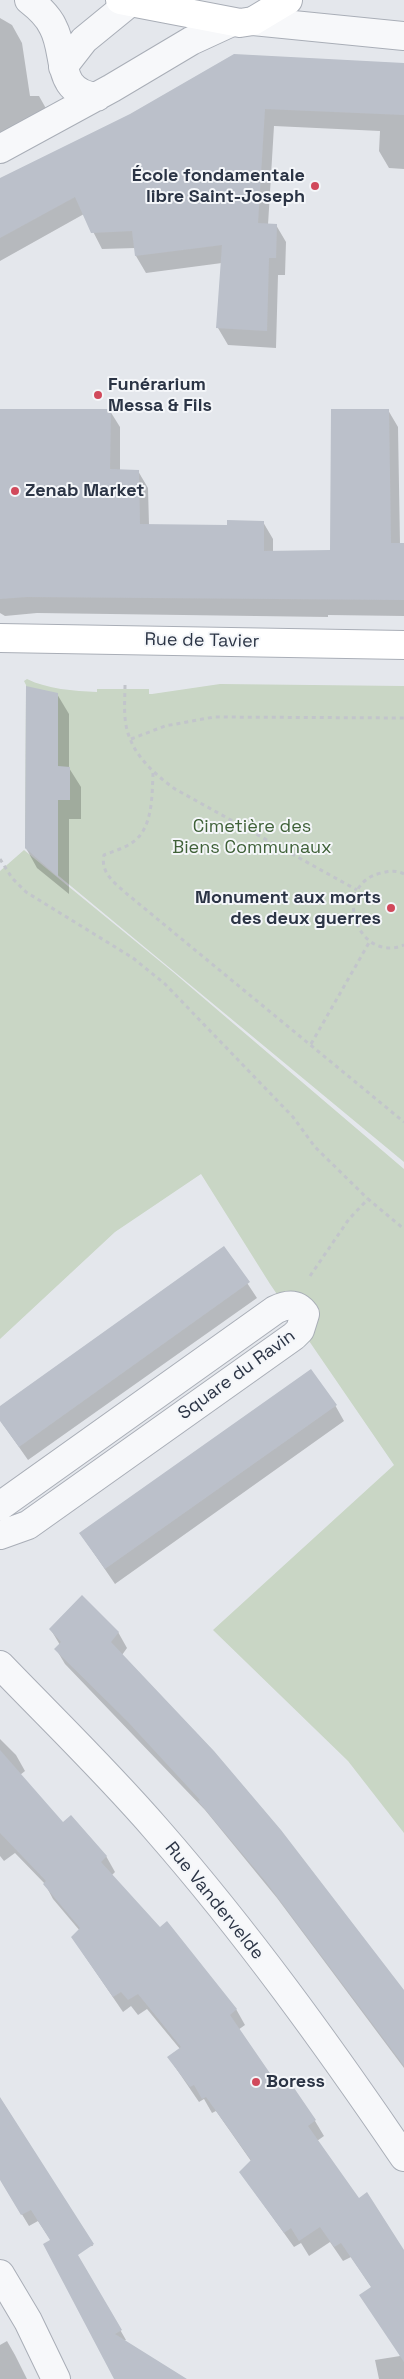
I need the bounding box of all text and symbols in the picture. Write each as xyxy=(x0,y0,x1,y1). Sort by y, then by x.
place label: École fondamentale libre Saint-Joseph xyxy=(132,165,305,208)
marker: École fondamentale libre Saint-Joseph xyxy=(309,180,321,192)
place label: Funérarium Messa & Fils xyxy=(108,374,212,416)
marker: Funérarium Messa & Fils xyxy=(92,389,104,401)
place label: Zenab Market xyxy=(25,480,144,502)
marker: Zenab Market xyxy=(9,485,21,497)
street label: Rue de Tavier xyxy=(144,629,260,653)
park label: Cimetière des Biens Communaux xyxy=(172,816,332,859)
place label: Monument aux morts des deux guerres xyxy=(195,887,381,930)
marker: Monument aux morts des deux guerres xyxy=(385,902,397,914)
street label: Square du Ravin xyxy=(174,1325,300,1425)
street label: Rue Vandervelde xyxy=(160,1838,268,1964)
place label: Boress xyxy=(266,2071,325,2093)
marker: Boress xyxy=(250,2076,262,2088)

